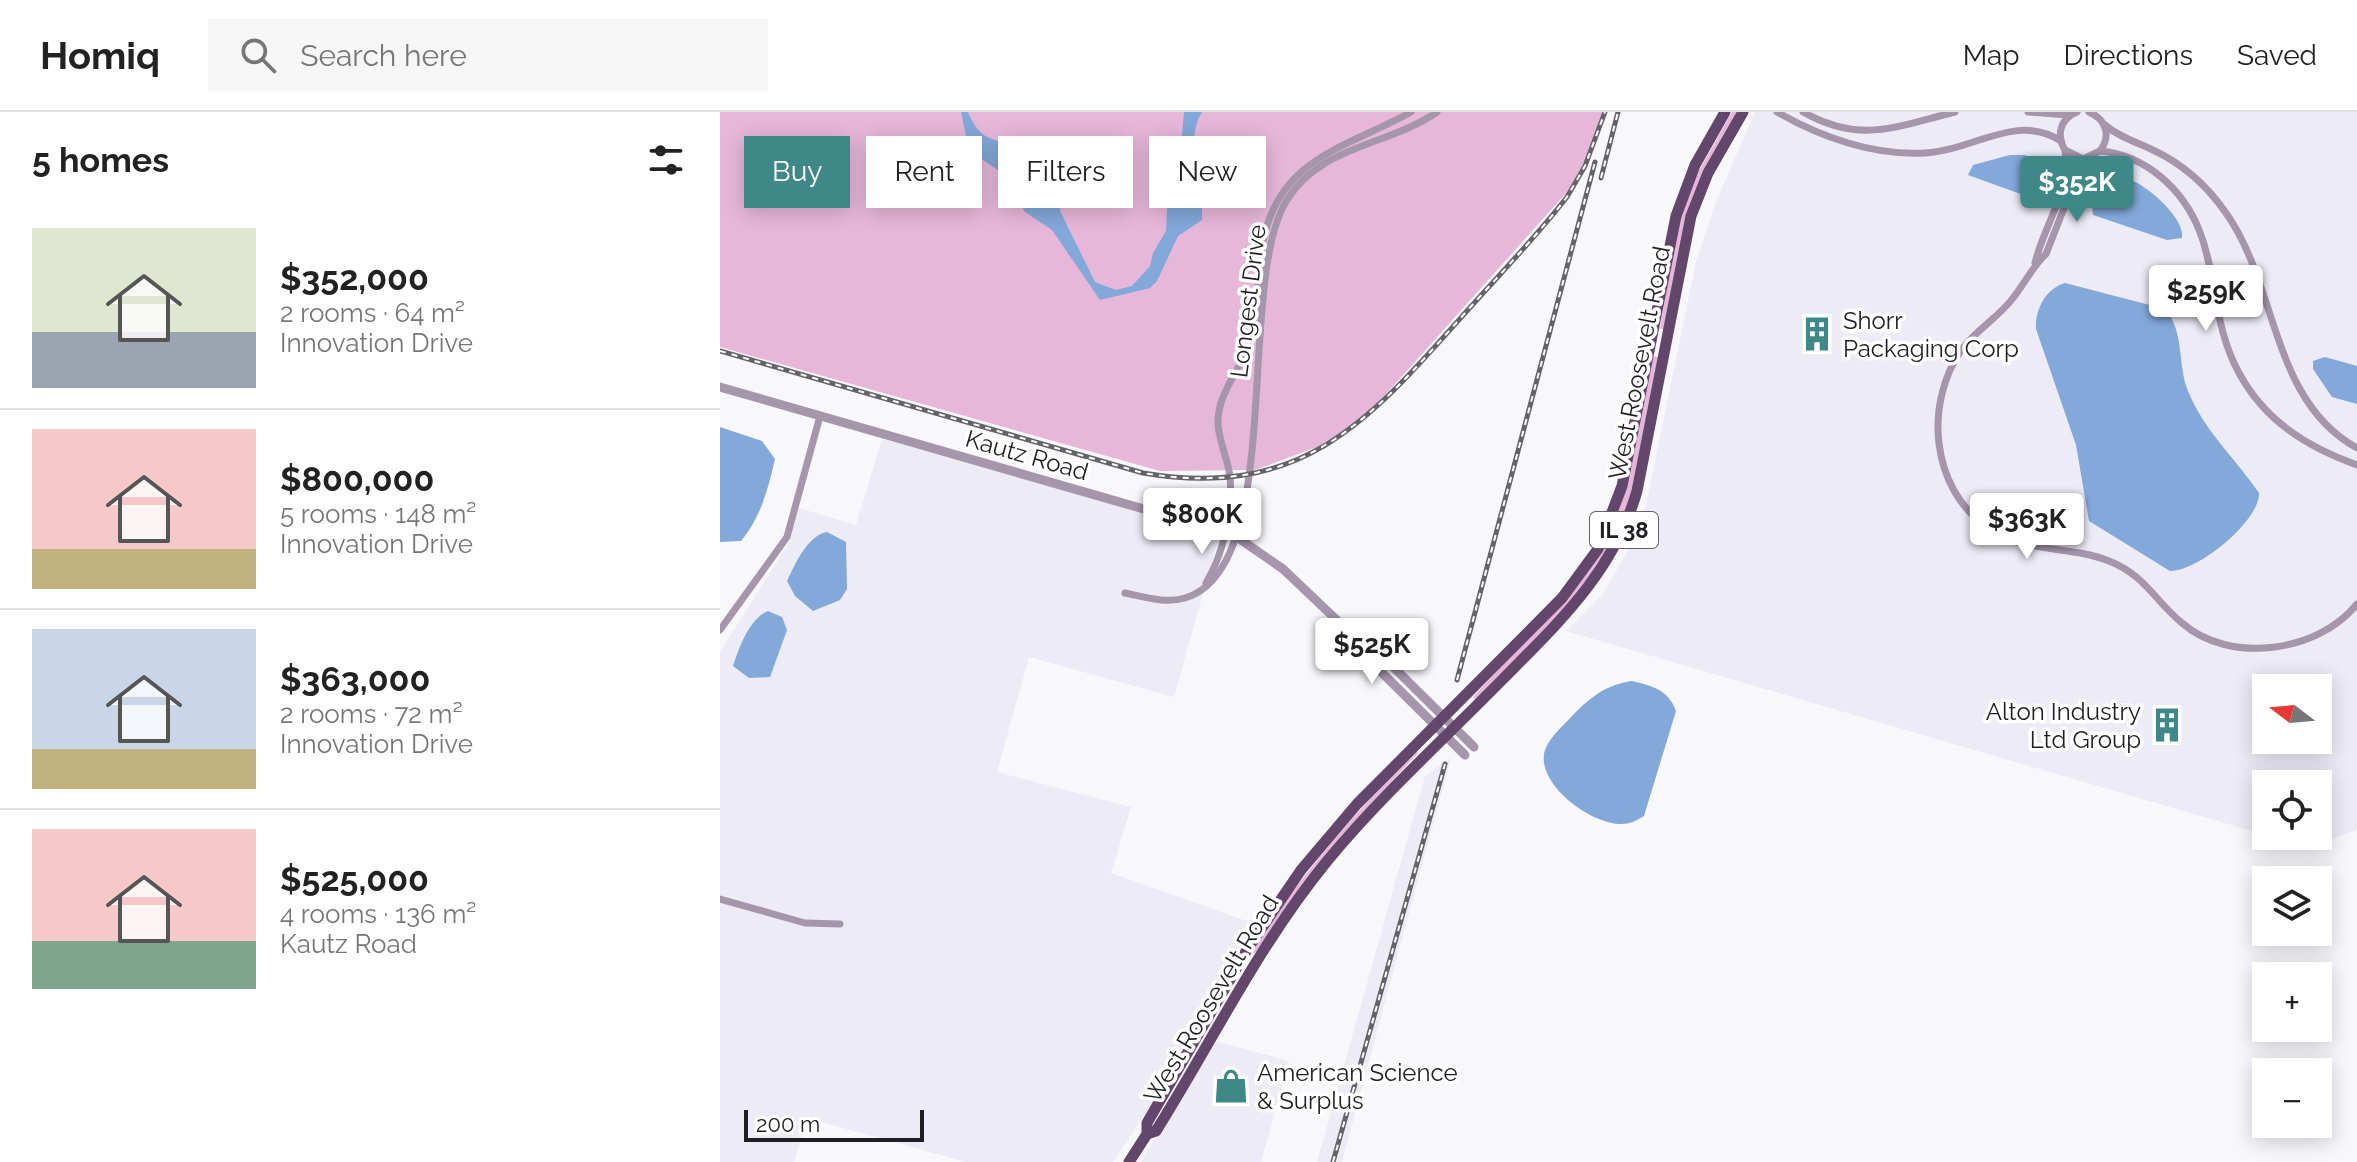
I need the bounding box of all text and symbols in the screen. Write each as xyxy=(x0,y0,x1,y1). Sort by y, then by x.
search box xyxy=(208,19,768,91)
text: Homiq xyxy=(40,33,160,78)
icon: search xyxy=(236,33,280,77)
text: Search here xyxy=(300,38,467,73)
text: Map xyxy=(1963,39,2020,72)
text: Directions xyxy=(2064,39,2193,72)
text: Saved xyxy=(2237,39,2317,72)
chip: Buy xyxy=(744,136,850,208)
chip: Rent xyxy=(866,136,982,208)
chip: Filters xyxy=(998,136,1133,208)
chip: New xyxy=(1149,136,1266,208)
icon: filters xyxy=(644,138,688,182)
text: 5 homes xyxy=(32,140,169,180)
pin: $352K xyxy=(2021,156,2133,224)
text: $352K xyxy=(2038,167,2116,197)
street label: Longest Drive xyxy=(1224,223,1272,379)
street label: West Roosevelt Road xyxy=(1602,244,1676,482)
text: $352,000 xyxy=(280,258,429,298)
icon: home xyxy=(96,260,192,356)
pin: $259K xyxy=(2150,265,2262,333)
text: $259K xyxy=(2167,276,2245,306)
text: 2 rooms · 64 m² xyxy=(280,298,465,328)
place label: Shorr Packaging Corp xyxy=(1843,306,2019,363)
building icon: Shorr Packaging Corp xyxy=(1798,315,1836,353)
text: Innovation Drive xyxy=(280,328,473,358)
street label: Kautz Road xyxy=(962,424,1092,486)
text: $800,000 xyxy=(280,459,434,499)
icon: home xyxy=(96,461,192,557)
pin: $800K xyxy=(1146,488,1258,556)
pin: $363K xyxy=(1971,493,2083,561)
text: 5 rooms · 148 m² xyxy=(280,499,476,529)
text: $800K xyxy=(1161,499,1243,529)
text: $363K xyxy=(1988,504,2066,534)
road number: IL 38 xyxy=(1590,512,1658,548)
text: Innovation Drive xyxy=(280,529,473,559)
pin: $525K xyxy=(1316,618,1428,686)
text: $525K xyxy=(1333,629,1411,659)
text: $363,000 xyxy=(280,659,430,699)
icon: home xyxy=(96,661,192,757)
north arrow xyxy=(2252,674,2332,754)
map controls xyxy=(2252,674,2332,1138)
place label: Alton Industry Ltd Group xyxy=(1986,697,2141,754)
text: 2 rooms · 72 m² xyxy=(280,699,463,729)
building icon: Alton Industry Ltd Group xyxy=(2148,706,2186,744)
text: Innovation Drive xyxy=(280,729,473,759)
button: locate xyxy=(2252,770,2332,850)
text: $525,000 xyxy=(280,859,429,899)
icon: home xyxy=(96,861,192,957)
button: layers xyxy=(2252,866,2332,946)
street label: West Roosevelt Road xyxy=(1137,890,1285,1108)
text: 4 rooms · 136 m² xyxy=(280,899,476,929)
text: Kautz Road xyxy=(280,929,417,959)
button: + xyxy=(2252,962,2332,1042)
place label: American Science & Surplus xyxy=(1257,1058,1458,1115)
button: − xyxy=(2252,1058,2332,1138)
shop icon: American Science & Surplus xyxy=(1212,1067,1250,1105)
scale bar xyxy=(744,1106,924,1142)
text: 200 m xyxy=(756,1111,820,1137)

